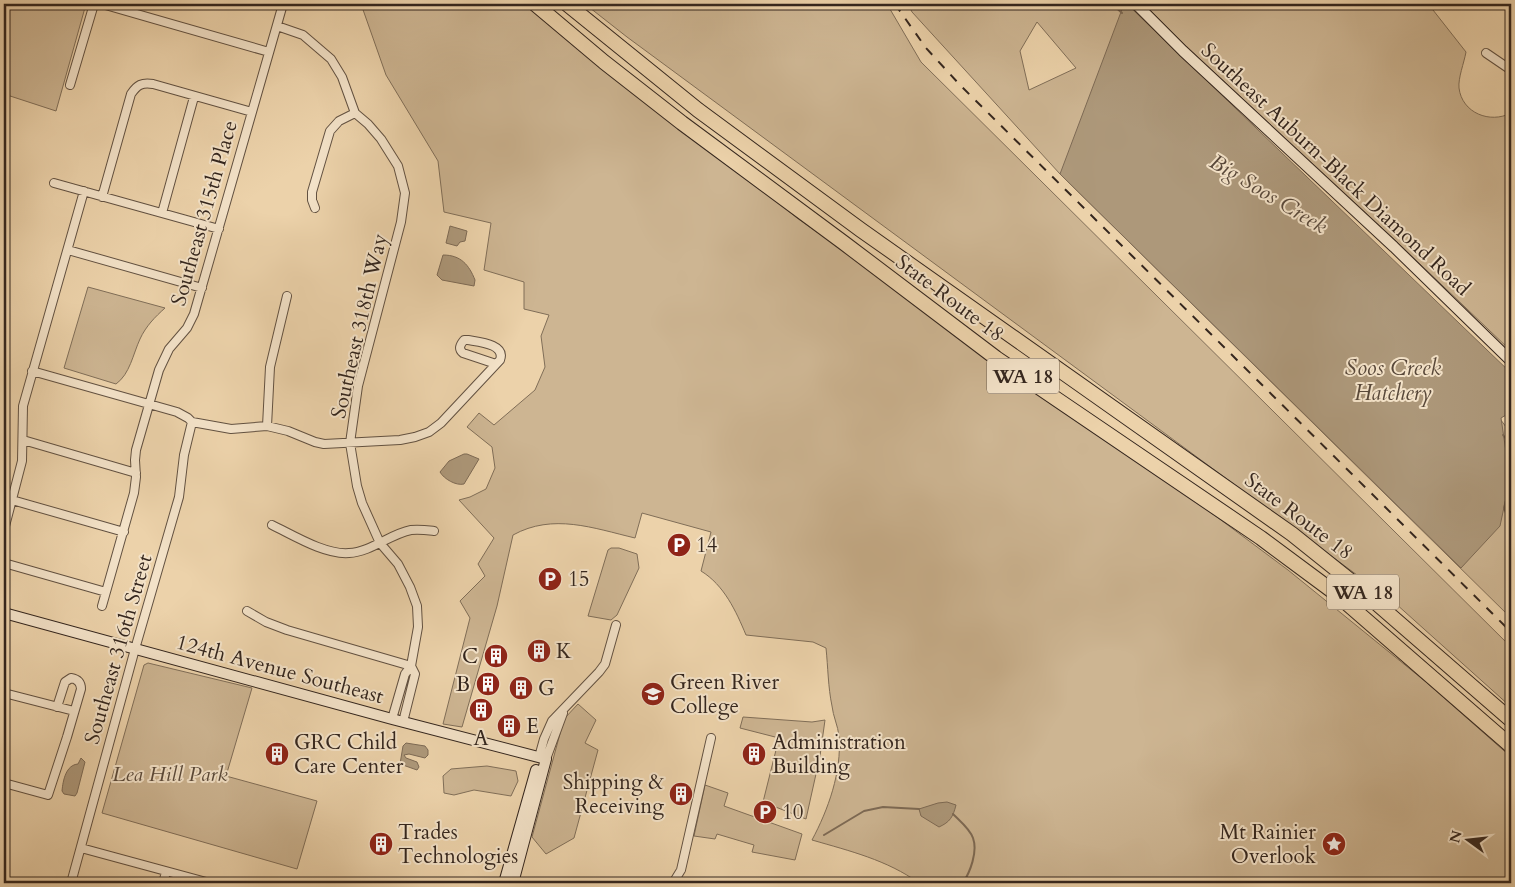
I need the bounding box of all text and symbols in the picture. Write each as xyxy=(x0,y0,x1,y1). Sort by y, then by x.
street label: Southeast Auburn-Black Diamond Road xyxy=(1195,36,1477,302)
street label: Southeast 315th Place xyxy=(164,117,245,309)
water label: Big Soos Creek xyxy=(1204,147,1333,241)
street label: Southeast 318th Way xyxy=(324,231,395,421)
street label: State Route 18 xyxy=(890,248,1010,349)
water label: Soos Creek Hatchery xyxy=(1345,353,1441,408)
road number: WA 18 xyxy=(987,358,1059,394)
street label: State Route 18 xyxy=(1239,466,1359,567)
place label: 14 xyxy=(696,531,718,560)
parking icon: 14 xyxy=(666,532,692,558)
street label: Southeast 316th Street xyxy=(78,551,160,747)
place label: 15 xyxy=(568,565,590,594)
parking icon: 15 xyxy=(537,566,563,592)
road number: WA 18 xyxy=(1327,574,1399,610)
street label: 124th Avenue Southeast xyxy=(173,628,387,711)
place label: K xyxy=(556,637,572,666)
building icon: K xyxy=(526,638,552,664)
place label: C xyxy=(462,642,478,671)
building icon: C xyxy=(483,643,509,669)
place label: Green River College xyxy=(670,668,780,721)
place label: B xyxy=(456,670,470,699)
building icon: B xyxy=(475,671,501,697)
place label: G xyxy=(538,674,555,703)
building icon: G xyxy=(508,675,534,701)
school or university icon: Green River College xyxy=(640,681,666,707)
building icon: A xyxy=(468,697,494,723)
place label: E xyxy=(526,712,539,741)
building icon: E xyxy=(496,713,522,739)
place label: A xyxy=(474,724,489,753)
place label: GRC Child Care Center xyxy=(294,728,404,781)
place label: Administration Building xyxy=(772,728,906,781)
building icon: GRC Child Care Center xyxy=(264,741,290,767)
building icon: Administration Building xyxy=(741,741,767,767)
park label: Lea Hill Park xyxy=(112,760,228,789)
place label: Shipping & Receiving xyxy=(563,768,664,821)
building icon: Shipping & Receiving xyxy=(668,781,694,807)
place label: 10 xyxy=(782,798,804,827)
parking icon: 10 xyxy=(752,799,778,825)
north arrow xyxy=(1442,814,1492,864)
place label: Trades Technologies xyxy=(398,818,518,871)
place label: Mt Rainier Overlook xyxy=(1219,818,1317,871)
text: N xyxy=(1445,828,1467,845)
building icon: Trades Technologies xyxy=(368,831,394,857)
place icon: Mt Rainier Overlook xyxy=(1321,831,1347,857)

